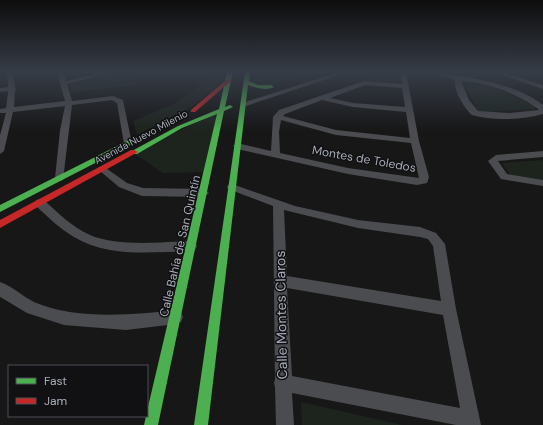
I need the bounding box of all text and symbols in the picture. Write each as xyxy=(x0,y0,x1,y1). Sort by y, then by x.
street label: Avenida Nuevo Milenio xyxy=(92,107,190,167)
street label: Montes de Toledos xyxy=(311,142,417,176)
street label: Calle Bahía de San Quintín xyxy=(156,174,204,318)
street label: Calle Montes Claros xyxy=(271,251,291,379)
legend xyxy=(8,365,148,417)
text: Fast xyxy=(44,373,67,389)
text: Jam xyxy=(44,393,67,409)

